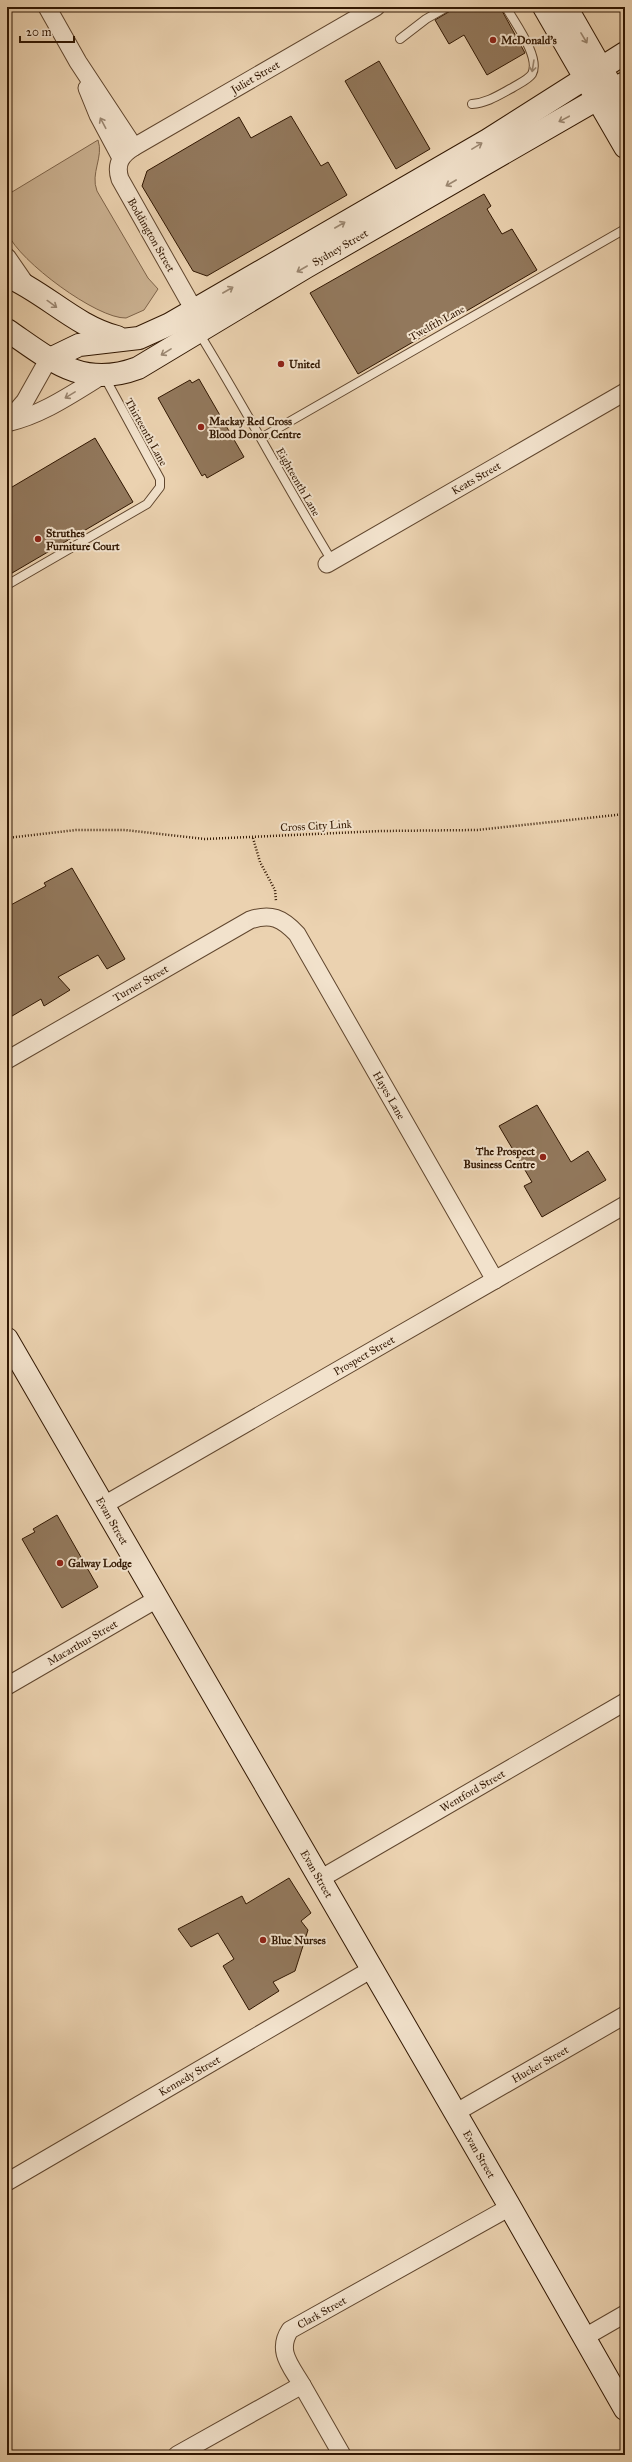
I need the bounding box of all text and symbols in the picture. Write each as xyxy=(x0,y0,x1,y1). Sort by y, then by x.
scale bar xyxy=(20,18,74,44)
text: 20 m xyxy=(26,25,52,39)
one-way arrow xyxy=(580,32,588,44)
place label: McDonald's xyxy=(501,34,557,47)
marker: McDonald's xyxy=(488,35,498,45)
street label: Juliet Street xyxy=(228,58,282,97)
one-way arrow xyxy=(529,60,537,73)
one-way arrow xyxy=(558,116,570,124)
one-way arrow xyxy=(98,118,106,130)
one-way arrow xyxy=(471,142,483,150)
one-way arrow xyxy=(445,180,457,188)
street label: Boddington Street xyxy=(125,196,177,274)
one-way arrow xyxy=(334,221,346,229)
street label: Sydney Street xyxy=(310,226,370,269)
one-way arrow xyxy=(296,265,308,273)
one-way arrow xyxy=(222,286,234,294)
one-way arrow xyxy=(46,300,57,308)
street label: Twelfth Lane xyxy=(407,302,467,344)
one-way arrow xyxy=(160,348,171,356)
place label: United xyxy=(289,358,321,371)
marker: United xyxy=(276,359,286,369)
one-way arrow xyxy=(64,392,76,400)
street label: Thirteenth Lane xyxy=(122,396,170,469)
place label: Mackay Red Cross Blood Donor Centre xyxy=(209,415,302,441)
marker: Mackay Red Cross Blood Donor Centre xyxy=(196,422,206,432)
street label: Eighteenth Lane xyxy=(273,446,323,519)
street label: Keats Street xyxy=(449,459,503,497)
place label: Struthes Furniture Court xyxy=(46,527,120,553)
marker: Struthes Furniture Court xyxy=(33,534,43,544)
street label: Cross City Link xyxy=(280,818,353,834)
street label: Turner Street xyxy=(110,962,171,1004)
street label: Hayes Lane xyxy=(370,1069,408,1122)
place label: The Prospect Business Centre xyxy=(463,1145,535,1171)
marker: The Prospect Business Centre xyxy=(538,1152,548,1162)
street label: Prospect Street xyxy=(331,1333,397,1378)
street label: Evan Street xyxy=(93,1494,131,1547)
place label: Galway Lodge xyxy=(68,1557,132,1571)
marker: Galway Lodge xyxy=(55,1558,65,1568)
street label: Macarthur Street xyxy=(45,1617,120,1668)
street label: Wentford Street xyxy=(437,1767,507,1815)
street label: Evan Street xyxy=(298,1847,336,1900)
place label: Blue Nurses xyxy=(271,1934,326,1947)
marker: Blue Nurses xyxy=(258,1935,268,1945)
street label: Hucker Street xyxy=(509,2043,571,2086)
street label: Kennedy Street xyxy=(156,2053,222,2099)
street label: Evan Street xyxy=(460,2128,498,2180)
street label: Clark Street xyxy=(295,2293,348,2331)

